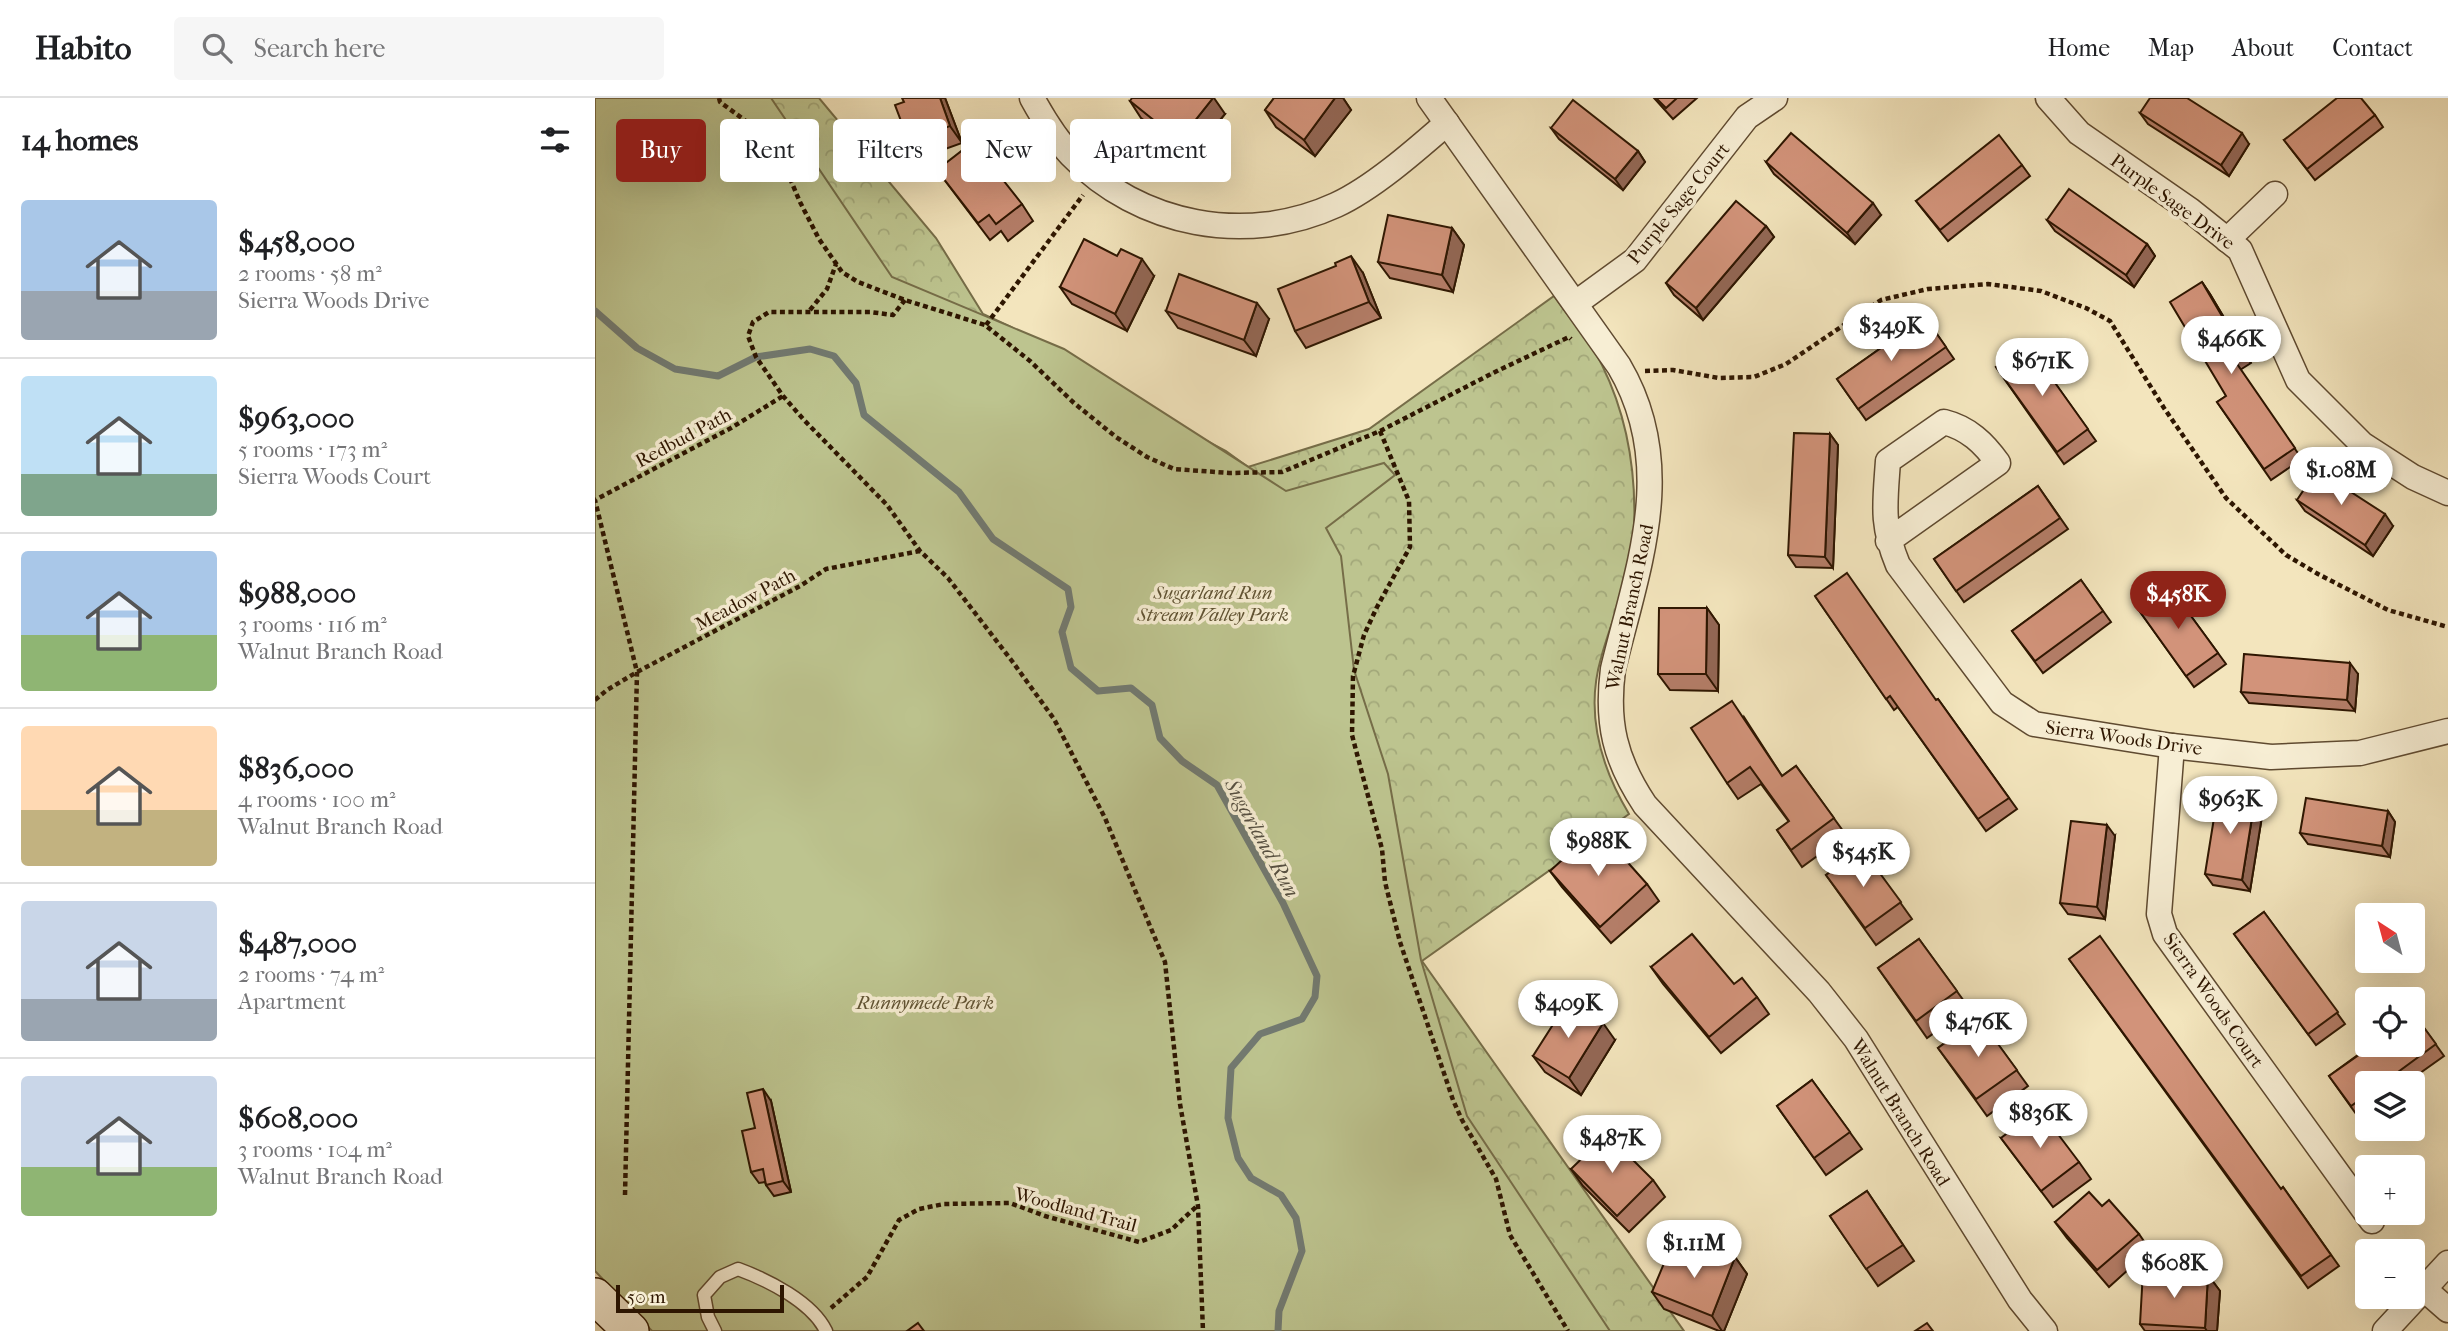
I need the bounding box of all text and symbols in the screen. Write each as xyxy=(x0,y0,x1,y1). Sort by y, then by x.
search box xyxy=(174,17,664,80)
text: Habito xyxy=(35,29,132,68)
icon: search xyxy=(198,29,236,67)
text: Search here xyxy=(254,33,385,64)
text: Home xyxy=(2048,34,2110,62)
text: Map xyxy=(2148,34,2194,62)
text: About xyxy=(2232,34,2294,62)
text: Contact xyxy=(2332,34,2413,62)
chip: Buy xyxy=(616,119,706,182)
chip: Rent xyxy=(720,119,819,182)
chip: Filters xyxy=(833,119,947,182)
chip: New xyxy=(961,119,1056,182)
chip: Apartment xyxy=(1070,119,1231,182)
icon: filters xyxy=(536,121,574,159)
text: 14 homes xyxy=(21,123,138,158)
street label: Purple Sage Court xyxy=(1623,138,1735,269)
street label: Purple Sage Drive xyxy=(2106,149,2239,254)
text: $458,000 xyxy=(238,225,355,260)
icon: home xyxy=(77,228,161,312)
text: 2 rooms · 58 m² xyxy=(238,260,382,287)
text: Sierra Woods Drive xyxy=(238,287,429,314)
pin: $349K xyxy=(1842,303,1940,363)
text: $349K xyxy=(1859,312,1923,339)
pin: $466K xyxy=(2182,316,2280,376)
text: $466K xyxy=(2197,325,2265,352)
pin: $671K xyxy=(1993,338,2091,398)
text: $671K xyxy=(2012,347,2072,374)
text: $963,000 xyxy=(238,401,355,436)
street label: Redbud Path xyxy=(632,403,736,472)
icon: home xyxy=(77,404,161,488)
text: 5 rooms · 173 m² xyxy=(238,436,387,463)
pin: $1.08M xyxy=(2284,448,2398,507)
text: $1.08M xyxy=(2306,456,2376,483)
text: Sierra Woods Court xyxy=(238,463,431,490)
street label: Walnut Branch Road xyxy=(1601,522,1658,693)
street label: Meadow Path xyxy=(691,564,800,636)
pin: $458K xyxy=(2129,572,2227,631)
text: $988,000 xyxy=(238,576,356,611)
icon: home xyxy=(77,579,161,663)
text: $458K xyxy=(2146,580,2210,607)
park label: Sugarland Run Stream Valley Park xyxy=(1136,582,1289,626)
text: 3 rooms · 116 m² xyxy=(238,611,387,638)
text: Walnut Branch Road xyxy=(238,638,443,665)
street label: Sierra Woods Drive xyxy=(2044,716,2204,760)
text: $836,000 xyxy=(238,751,354,786)
icon: home xyxy=(77,754,161,838)
water label: Sugarland Run xyxy=(1219,774,1305,902)
pin: $963K xyxy=(2181,776,2279,836)
text: $963K xyxy=(2198,785,2262,812)
text: 4 rooms · 100 m² xyxy=(238,786,396,813)
text: Walnut Branch Road xyxy=(238,813,443,840)
pin: $988K xyxy=(1549,818,1647,878)
text: $988K xyxy=(1566,827,1630,854)
pin: $545K xyxy=(1814,830,1912,889)
text: $545K xyxy=(1832,838,1894,865)
north arrow xyxy=(2355,903,2425,973)
map controls xyxy=(2355,903,2425,1309)
text: $487,000 xyxy=(238,926,357,961)
icon: home xyxy=(77,929,161,1013)
street label: Sierra Woods Court xyxy=(2158,929,2268,1072)
text: 2 rooms · 74 m² xyxy=(238,961,384,988)
pin: $409K xyxy=(1519,981,1617,1040)
button: locate xyxy=(2355,987,2425,1057)
text: Apartment xyxy=(238,988,346,1015)
text: $409K xyxy=(1534,989,1602,1016)
park label: Runnymede Park xyxy=(854,992,994,1014)
pin: $476K xyxy=(1929,1000,2027,1059)
text: $476K xyxy=(1945,1008,2011,1035)
street label: Walnut Branch Road xyxy=(1845,1034,1955,1191)
button: layers xyxy=(2355,1071,2425,1141)
pin: $836K xyxy=(1991,1090,2089,1150)
text: $836K xyxy=(2009,1099,2071,1126)
text: $608,000 xyxy=(238,1101,358,1136)
icon: home xyxy=(77,1104,161,1188)
pin: $487K xyxy=(1563,1116,1661,1175)
text: $487K xyxy=(1579,1124,1645,1151)
text: 3 rooms · 104 m² xyxy=(238,1136,392,1163)
button: + xyxy=(2355,1155,2425,1225)
text: Walnut Branch Road xyxy=(238,1163,443,1190)
street label: Woodland Trail xyxy=(1011,1183,1139,1237)
pin: $1.11M xyxy=(1637,1220,1751,1280)
text: $1.11M xyxy=(1663,1229,1725,1256)
button: − xyxy=(2355,1239,2425,1309)
pin: $608K xyxy=(2125,1240,2223,1300)
text: $608K xyxy=(2141,1249,2207,1276)
scale bar xyxy=(616,1282,784,1314)
text: 50 m xyxy=(627,1286,666,1308)

